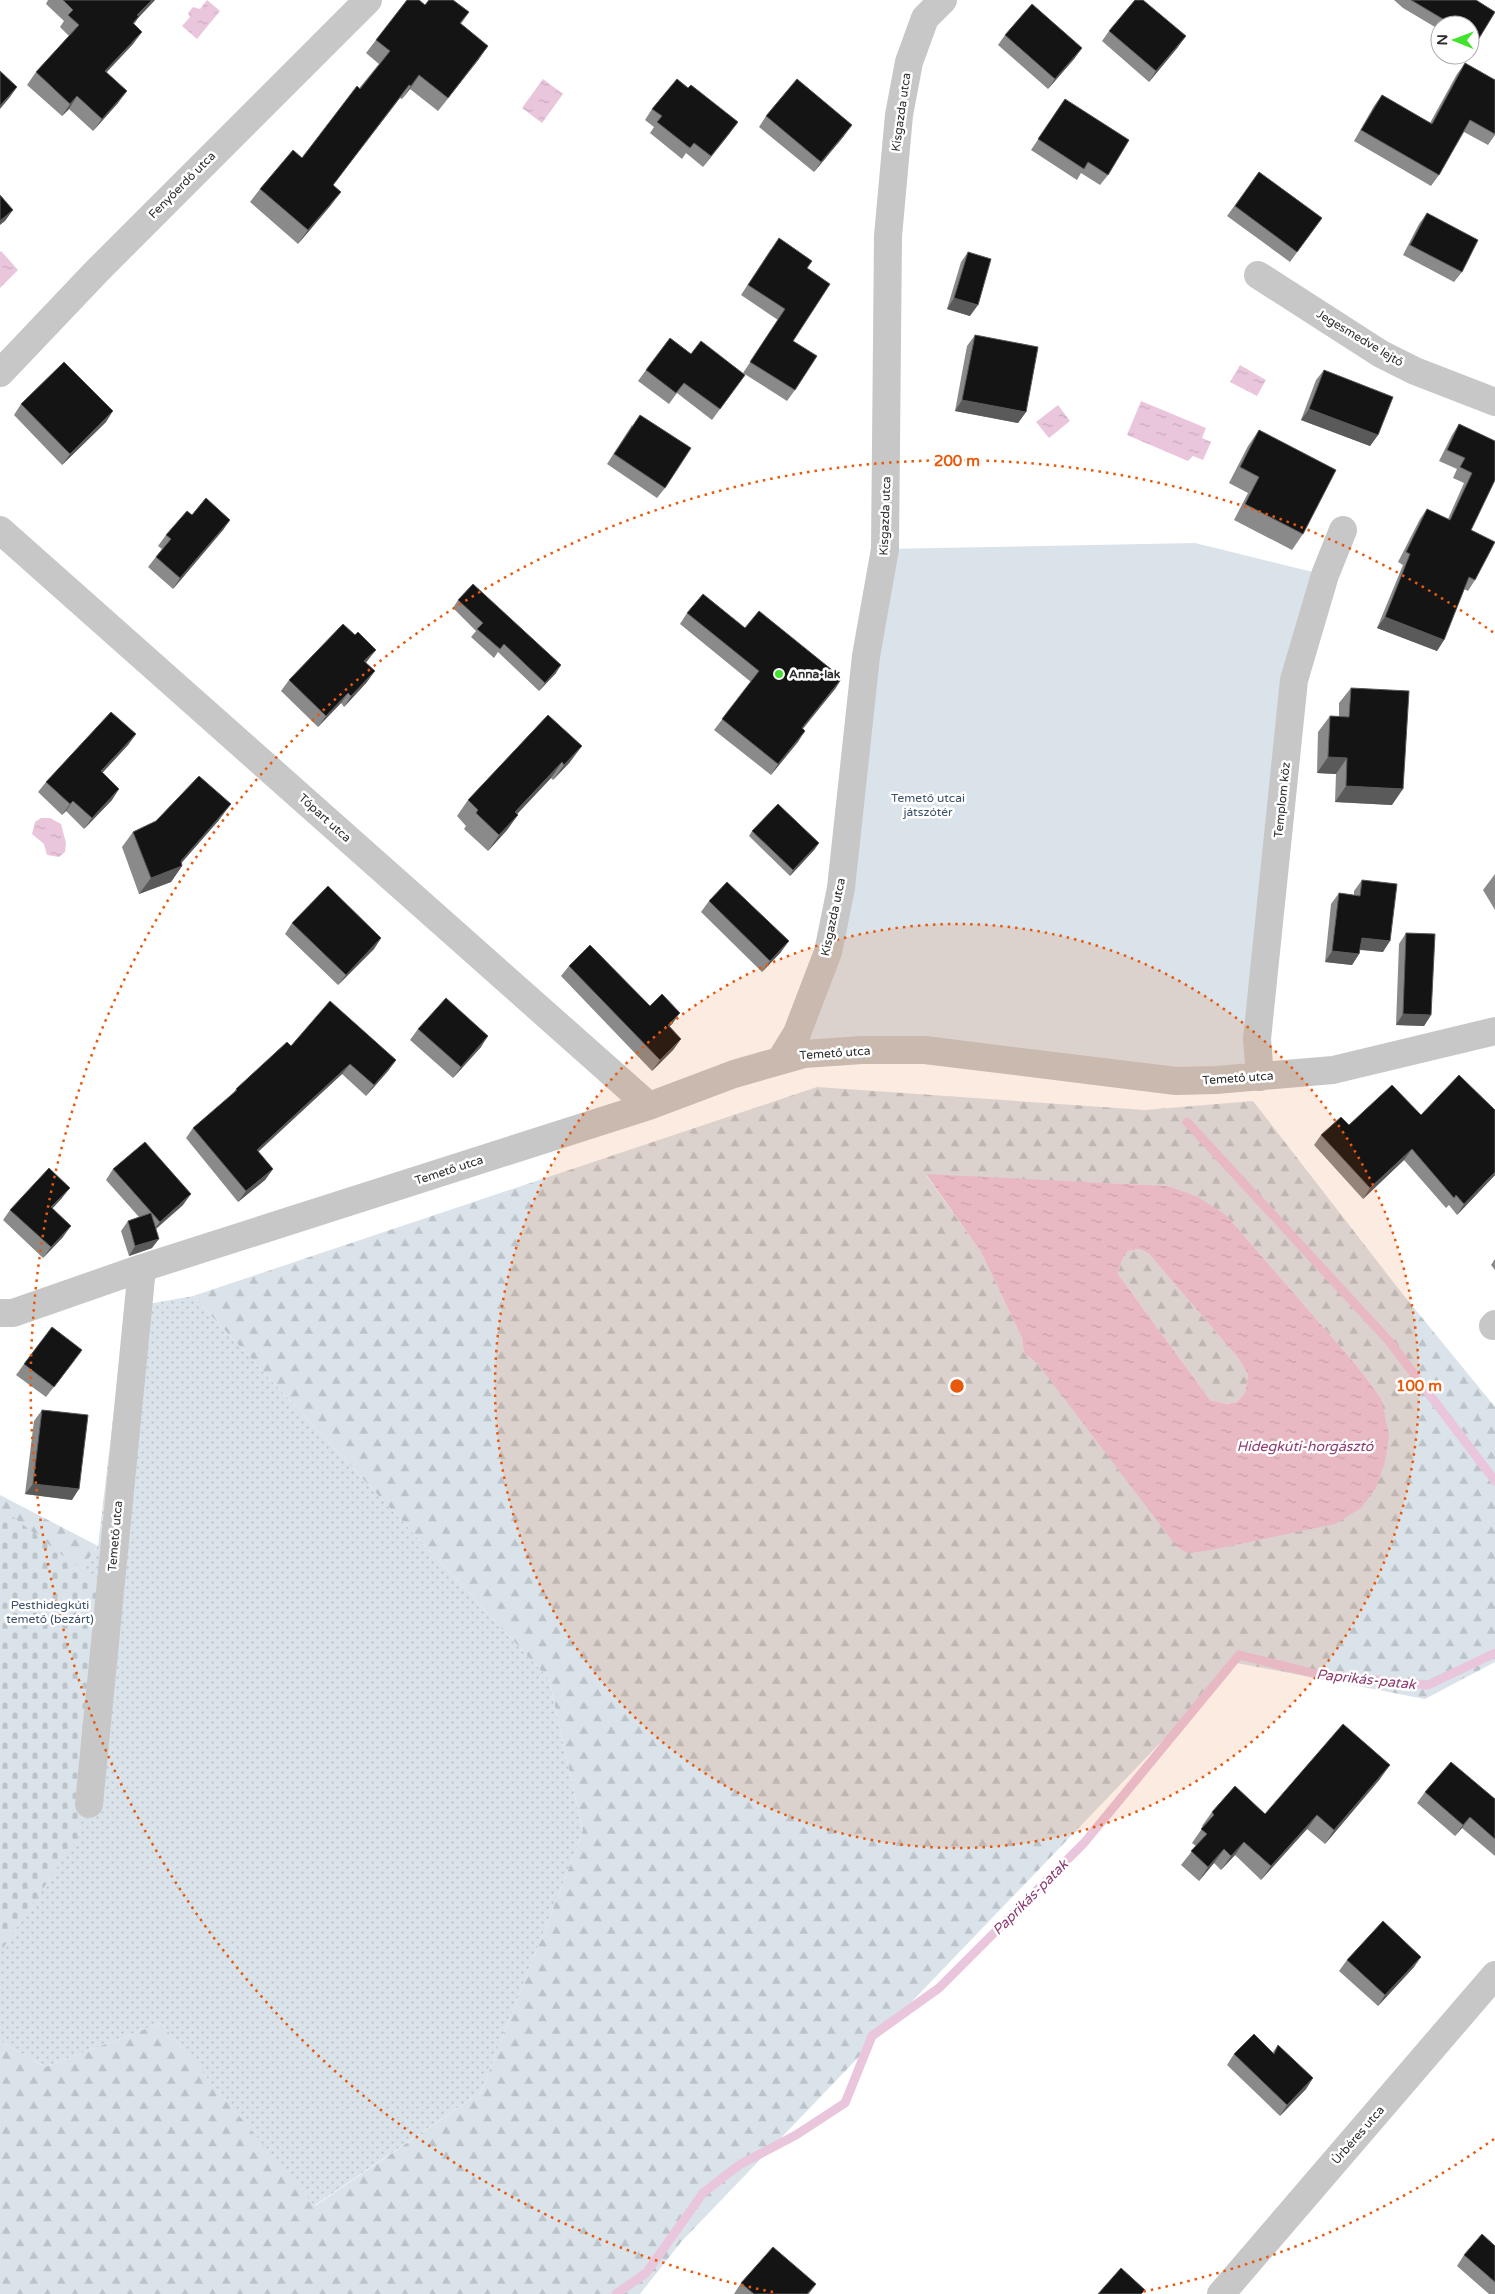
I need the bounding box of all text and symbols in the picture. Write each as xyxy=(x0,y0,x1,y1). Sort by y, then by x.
north arrow xyxy=(1430,15,1480,65)
text: N xyxy=(1434,34,1451,46)
street label: Kisgazda utca xyxy=(889,72,913,152)
street label: Fenyőerdő utca xyxy=(146,149,218,221)
street label: Jegesmedve lejtő xyxy=(1314,307,1406,369)
text: 200 m xyxy=(934,452,980,470)
street label: Kisgazda utca xyxy=(877,476,893,556)
place label: Anna-lak xyxy=(789,667,841,681)
marker: Anna-lak xyxy=(773,668,785,680)
street label: Templom köz xyxy=(1271,761,1293,839)
street label: Tópart utca xyxy=(296,791,354,845)
park label: Temető utcai játszótér xyxy=(891,791,965,819)
street label: Kisgazda utca xyxy=(818,877,848,957)
street label: Temető utca xyxy=(799,1044,871,1062)
street label: Temető utca xyxy=(1202,1069,1274,1087)
street label: Temető utca xyxy=(413,1152,485,1188)
centre of rings xyxy=(948,1377,966,1395)
text: 100 m xyxy=(1396,1377,1442,1395)
water label: Hidegkúti-horgásztó xyxy=(1237,1438,1375,1455)
street label: Temető utca xyxy=(105,1500,125,1572)
park label: Pesthidegkúti temető (bezárt) xyxy=(6,1598,94,1626)
water label: Paprikás-patak xyxy=(1315,1666,1418,1693)
water label: Paprikás-patak xyxy=(989,1855,1073,1939)
street label: Úrbéres utca xyxy=(1329,2103,1387,2167)

